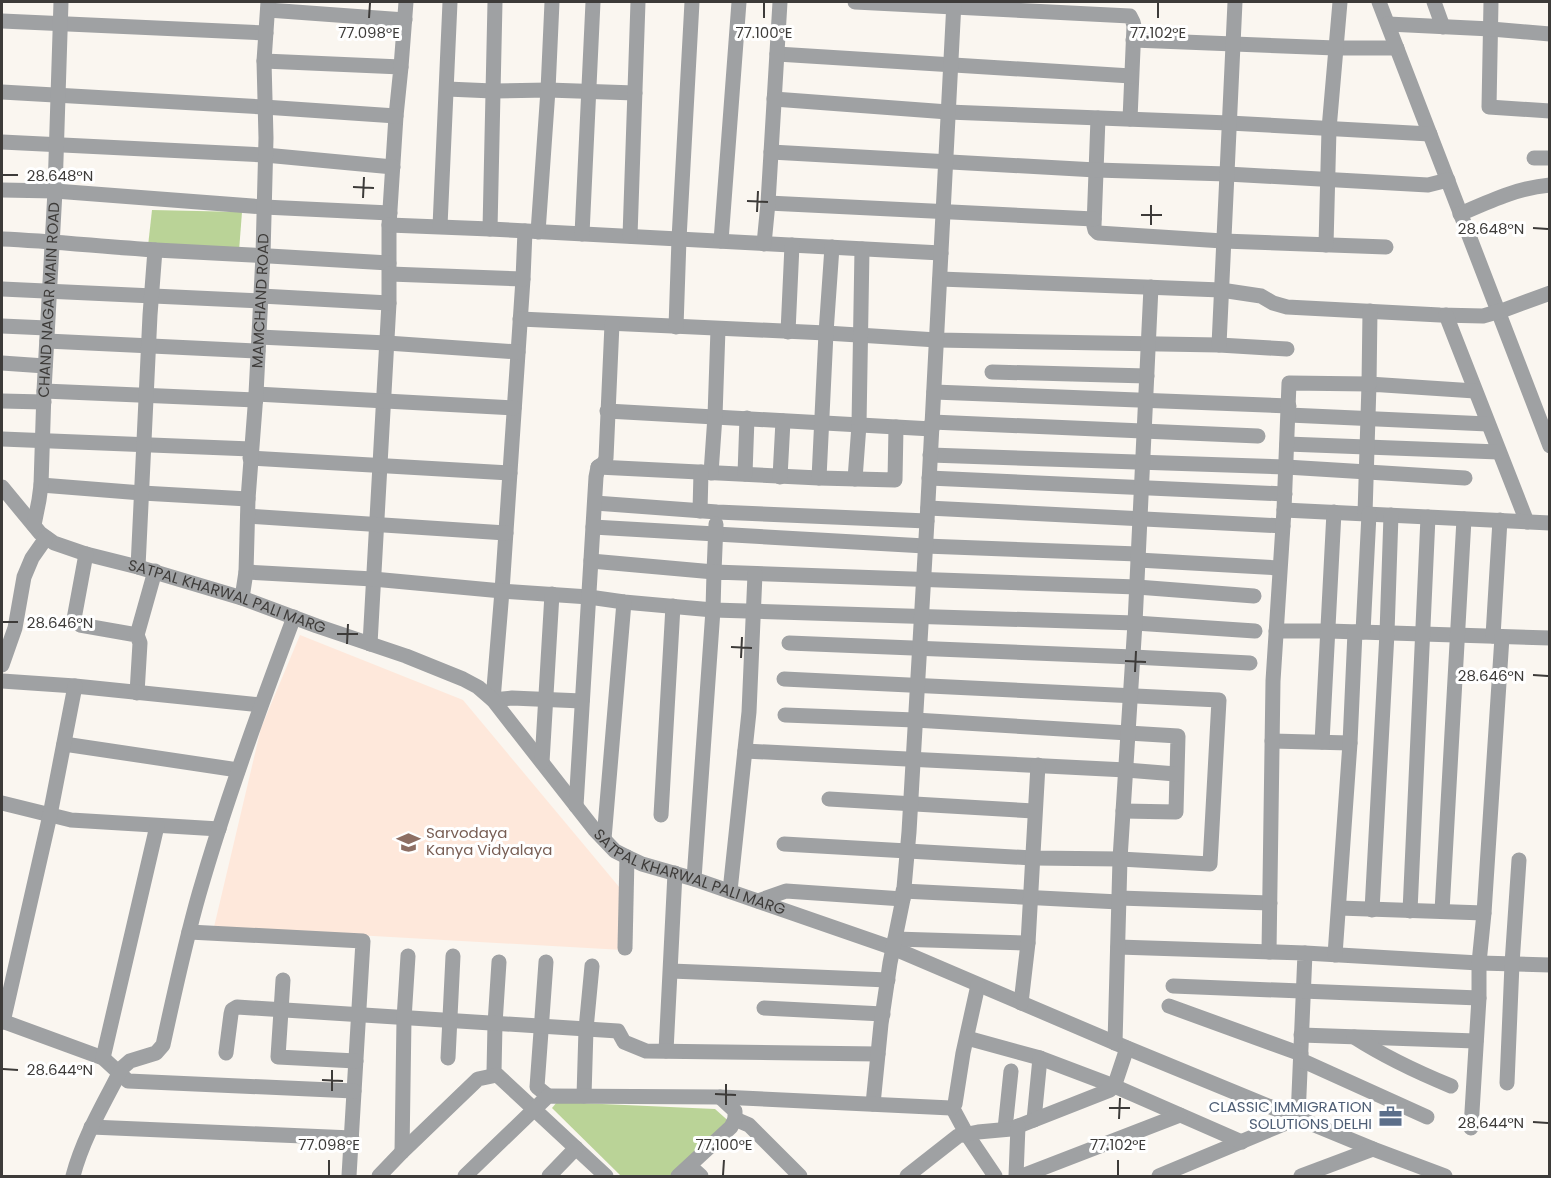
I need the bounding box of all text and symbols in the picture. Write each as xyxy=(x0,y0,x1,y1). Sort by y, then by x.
text: 77.098°E xyxy=(338,22,400,43)
text: 77.100°E xyxy=(735,22,793,43)
text: 77.102°E xyxy=(1130,22,1186,43)
text: 28.648°N xyxy=(27,165,93,186)
street label: CHAND NAGAR MAIN ROAD xyxy=(33,201,64,398)
text: 28.648°N xyxy=(1458,218,1524,239)
street label: MAMCHAND ROAD xyxy=(246,233,274,369)
street label: SATPAL KHARWAL PALI MARG xyxy=(126,554,329,638)
text: 28.646°N xyxy=(27,612,93,633)
text: 28.646°N xyxy=(1458,665,1524,686)
place label: Sarvodaya Kanya Vidyalaya xyxy=(426,822,552,860)
street label: SATPAL KHARWAL PALI MARG xyxy=(589,824,789,920)
school or university icon: Sarvodaya Kanya Vidyalaya xyxy=(395,829,421,855)
text: 28.644°N xyxy=(27,1059,93,1080)
place label: CLASSIC IMMIGRATION SOLUTIONS DELHI xyxy=(1209,1096,1372,1134)
office icon: CLASSIC IMMIGRATION SOLUTIONS DELHI xyxy=(1377,1103,1403,1129)
text: 28.644°N xyxy=(1458,1112,1524,1133)
text: 77.098°E xyxy=(298,1134,360,1155)
text: 77.100°E xyxy=(695,1134,753,1155)
text: 77.102°E xyxy=(1090,1134,1146,1155)

